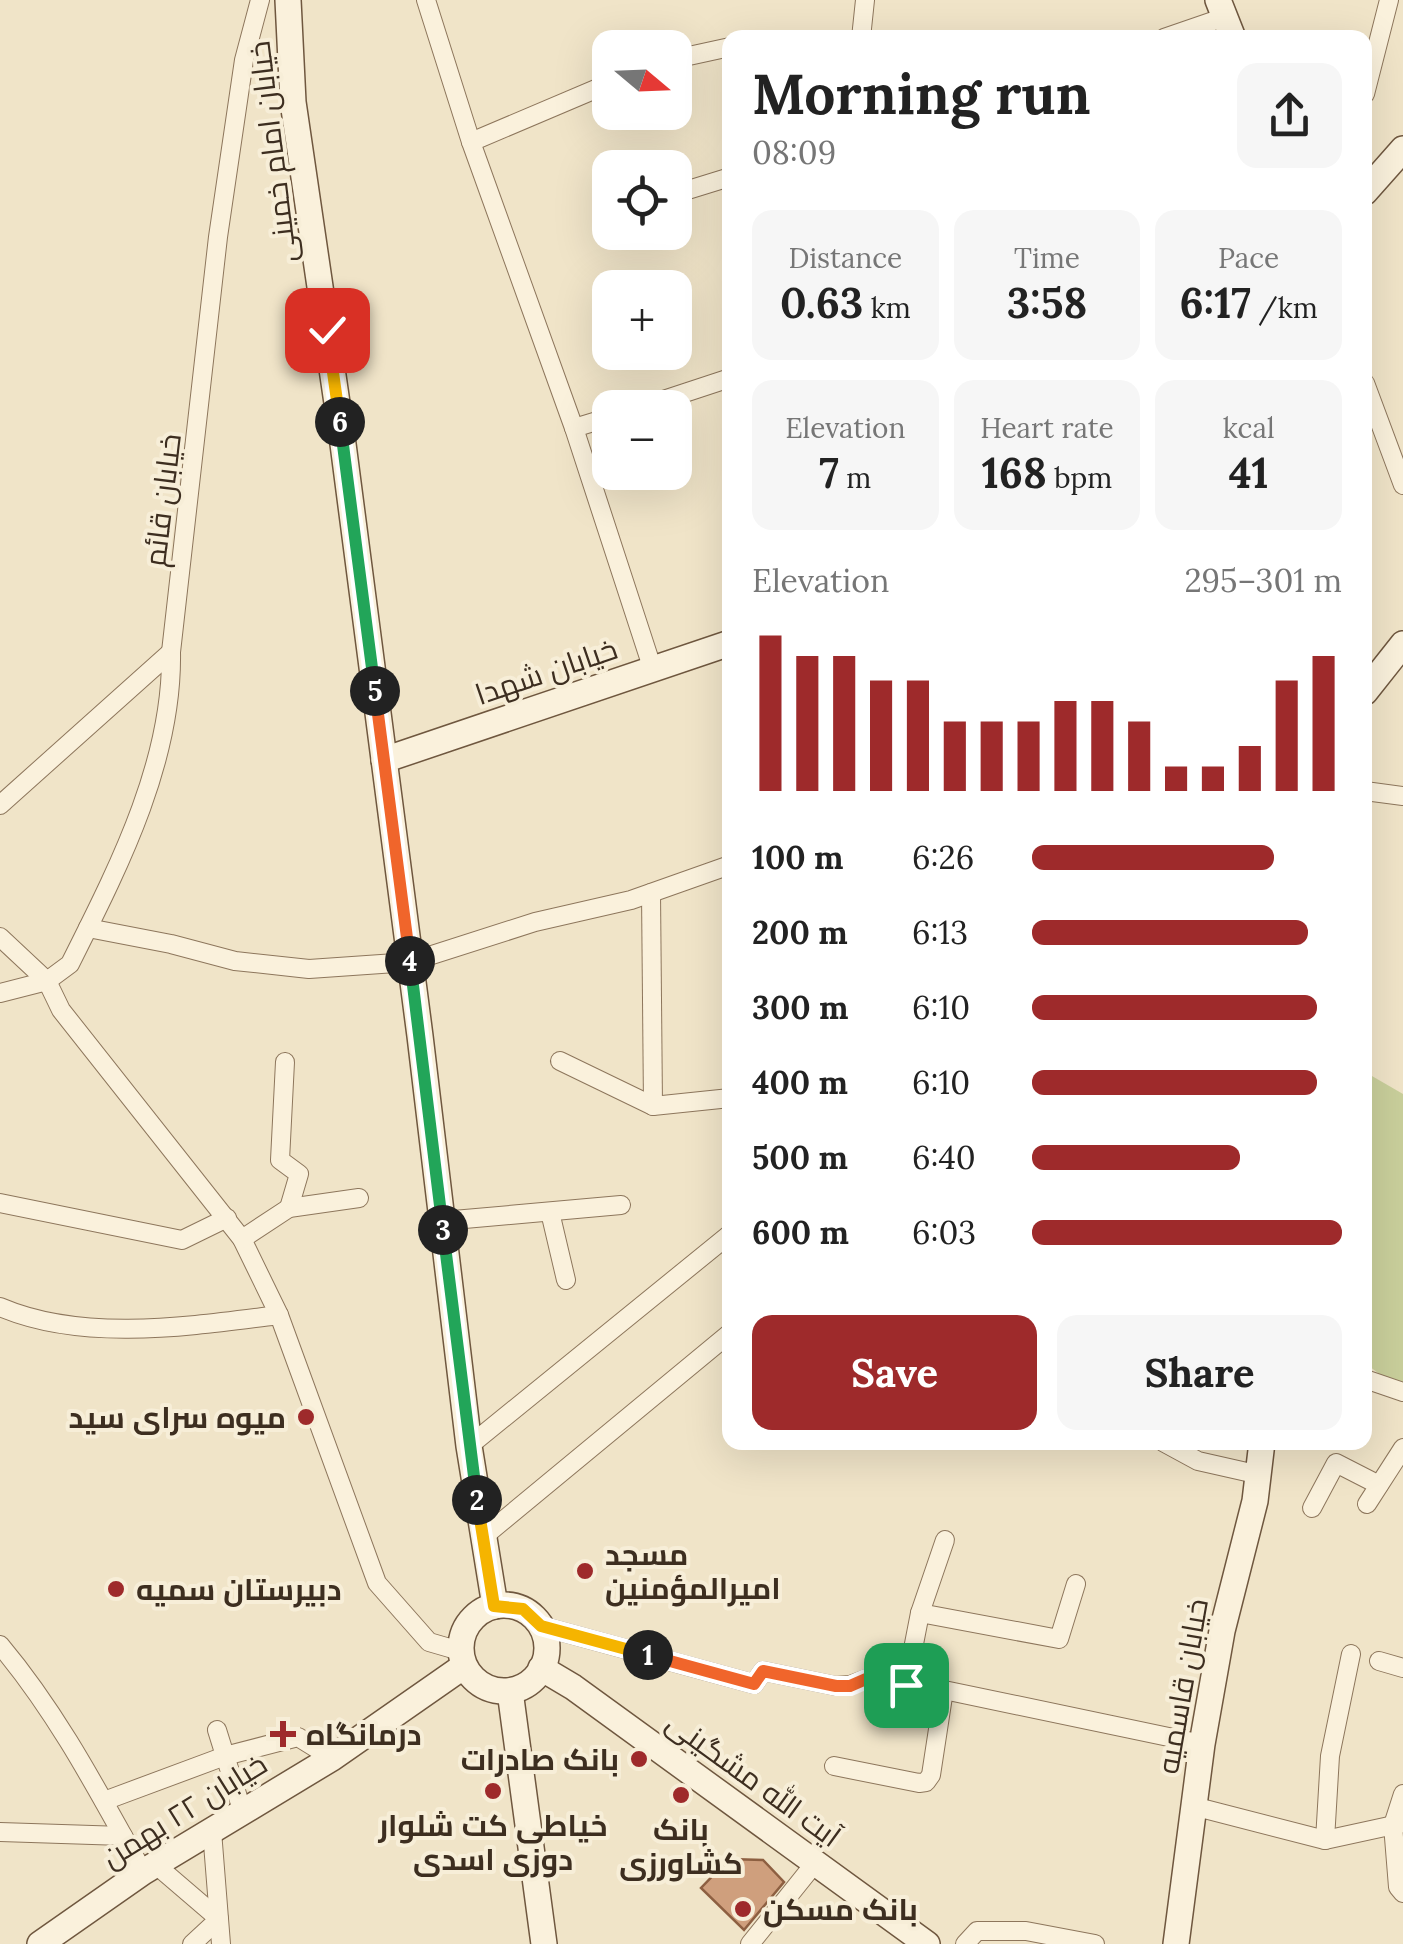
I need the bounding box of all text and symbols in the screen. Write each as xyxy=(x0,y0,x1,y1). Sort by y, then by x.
north arrow xyxy=(592,30,692,130)
map controls xyxy=(592,30,692,490)
street label: خیابان امام خمینی xyxy=(240,39,306,265)
text: Morning run xyxy=(752,59,1090,129)
button: share xyxy=(1237,63,1342,168)
text: 08:09 xyxy=(752,132,836,173)
button: locate xyxy=(592,150,692,250)
text: Distance xyxy=(788,240,902,276)
text: Time xyxy=(1014,240,1080,276)
text: Pace xyxy=(1218,240,1279,276)
button: + xyxy=(592,270,692,370)
text: 0.63 xyxy=(780,276,863,330)
text: 3:58 xyxy=(1007,276,1087,330)
text: 6:17 xyxy=(1180,276,1251,330)
pin xyxy=(285,288,370,373)
text: km xyxy=(863,290,911,326)
text: /km xyxy=(1251,290,1318,326)
icon: check xyxy=(300,303,355,358)
button: − xyxy=(592,390,692,490)
pin: 6 xyxy=(315,397,365,447)
text: 6 xyxy=(332,404,348,440)
text: Elevation xyxy=(785,410,905,446)
text: Heart rate xyxy=(980,410,1114,446)
text: kcal xyxy=(1223,410,1275,446)
street label: خیابان قائم xyxy=(135,431,191,569)
text: 7 xyxy=(819,446,839,500)
text: 168 xyxy=(982,446,1047,500)
text: 41 xyxy=(1229,446,1269,500)
text: m xyxy=(839,460,871,496)
text: bpm xyxy=(1047,460,1112,496)
text: Elevation xyxy=(752,560,889,601)
text: 295–301 m xyxy=(1184,560,1342,601)
street label: خیابان شهدا xyxy=(470,629,622,713)
pin: 5 xyxy=(350,666,400,716)
text: 5 xyxy=(367,673,383,709)
text: 100 m xyxy=(752,837,844,878)
text: 6:26 xyxy=(912,837,974,878)
text: 200 m xyxy=(752,912,848,953)
text: 6:13 xyxy=(912,912,968,953)
pin: 4 xyxy=(385,936,435,986)
text: 4 xyxy=(402,943,418,979)
text: 300 m xyxy=(752,987,848,1028)
text: 6:10 xyxy=(912,987,970,1028)
text: 400 m xyxy=(752,1062,848,1103)
text: 6:10 xyxy=(912,1062,970,1103)
text: 500 m xyxy=(752,1137,848,1178)
text: 6:40 xyxy=(912,1137,976,1178)
pin: 3 xyxy=(418,1205,468,1255)
text: 3 xyxy=(435,1212,451,1248)
text: 600 m xyxy=(752,1212,849,1253)
text: 6:03 xyxy=(912,1212,976,1253)
button: Save xyxy=(752,1315,1037,1430)
button: Share xyxy=(1057,1315,1342,1430)
place label: میوه سرای سید xyxy=(69,1398,286,1436)
marker: میوه سرای سید xyxy=(295,1406,317,1428)
pin: 2 xyxy=(452,1475,502,1525)
text: 2 xyxy=(470,1482,484,1518)
place label: مسجد امیرالمؤمنین xyxy=(605,1535,781,1607)
marker: مسجد امیرالمؤمنین xyxy=(574,1560,596,1582)
place label: دبیرستان سمیه xyxy=(136,1570,342,1608)
marker: دبیرستان سمیه xyxy=(105,1578,127,1600)
street label: خیابان قاسمیه xyxy=(1148,1595,1216,1777)
pin: 1 xyxy=(623,1630,673,1680)
text: 1 xyxy=(642,1637,654,1673)
pin xyxy=(864,1643,949,1728)
icon: arrive xyxy=(879,1658,934,1713)
street label: آیت الله مشگینی xyxy=(659,1703,849,1855)
place label: درمانگاه xyxy=(306,1715,422,1753)
marker: درمانگاه xyxy=(270,1721,296,1747)
place label: بانک صادرات xyxy=(461,1740,619,1778)
street label: خیابان ۲۲ بهمن xyxy=(94,1744,274,1876)
marker: بانک صادرات xyxy=(628,1748,650,1770)
marker: خیاطی کت شلوار دوزی اسدی xyxy=(482,1780,504,1802)
marker: بانک کشاورزی xyxy=(670,1784,692,1806)
place label: خیاطی کت شلوار دوزی اسدی xyxy=(377,1806,608,1878)
place label: بانک کشاورزی xyxy=(619,1810,743,1882)
place label: بانک مسکن xyxy=(763,1890,918,1928)
marker: بانک مسکن xyxy=(732,1898,754,1920)

